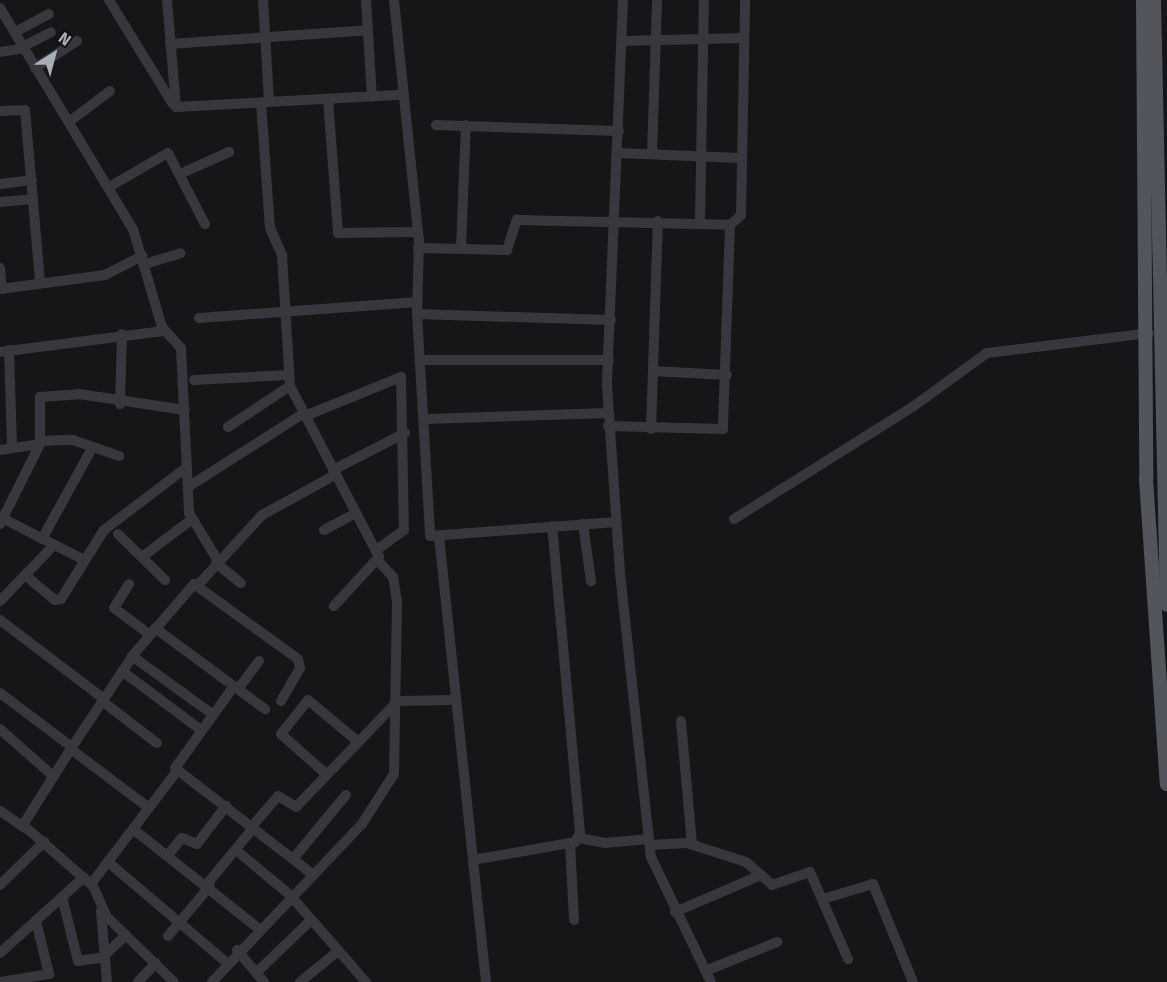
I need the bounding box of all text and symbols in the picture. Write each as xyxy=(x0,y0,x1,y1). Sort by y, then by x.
north arrow xyxy=(24,24,84,84)
text: N xyxy=(55,28,75,50)

